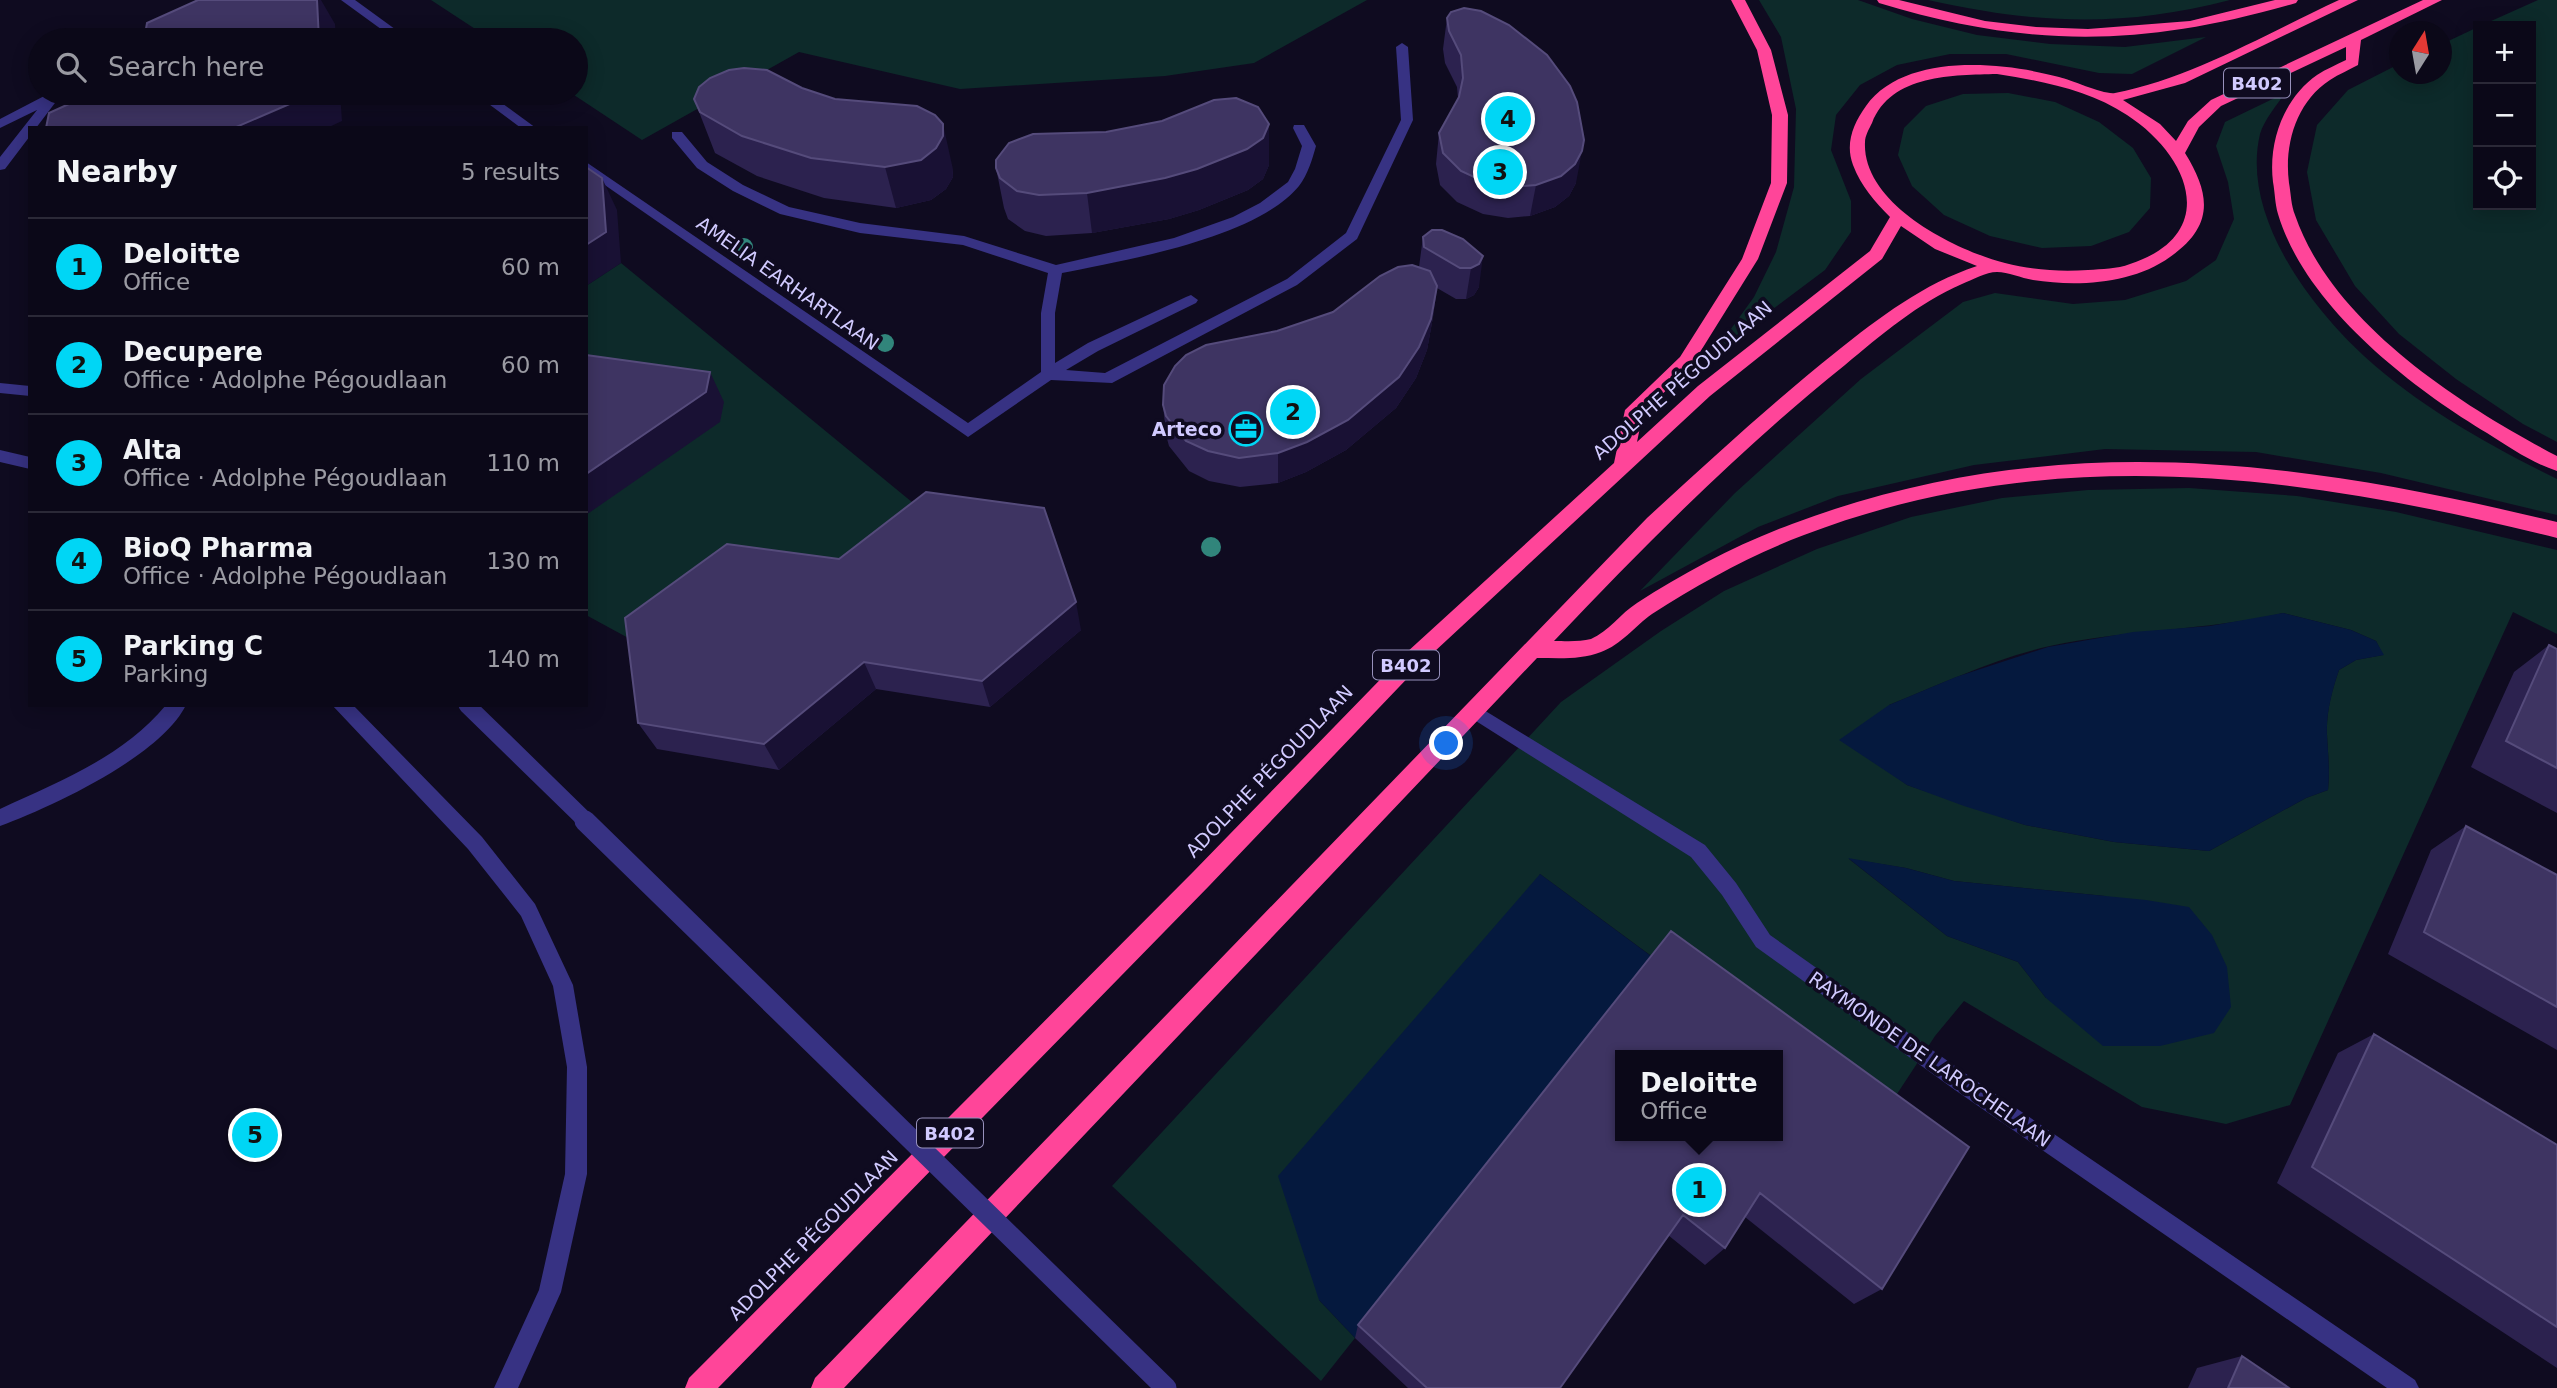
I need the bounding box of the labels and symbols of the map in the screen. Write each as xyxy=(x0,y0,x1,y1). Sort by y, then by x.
north arrow xyxy=(2389,21,2452,84)
road number: B402 xyxy=(2224,68,2290,98)
pin: 4 xyxy=(1485,93,1531,145)
pin: 3 xyxy=(1477,146,1523,198)
street label: AMELIA EARHARTLAAN xyxy=(693,212,883,354)
street label: ADOLPHE PÉGOUDLAAN xyxy=(1588,296,1776,464)
pin: 2 xyxy=(1270,386,1316,438)
office icon: Arteco xyxy=(1227,410,1265,448)
place label: Arteco xyxy=(1152,418,1222,440)
road number: B402 xyxy=(1373,650,1439,680)
street label: ADOLPHE PÉGOUDLAAN xyxy=(1181,680,1357,862)
your location xyxy=(1429,726,1463,760)
street label: RAYMONDE DE LAROCHELAAN xyxy=(1805,967,2055,1151)
pin: 5 xyxy=(232,1109,278,1161)
road number: B402 xyxy=(917,1118,983,1148)
street label: ADOLPHE PÉGOUDLAAN xyxy=(724,1146,902,1324)
pin: 1 xyxy=(1676,1164,1722,1216)

